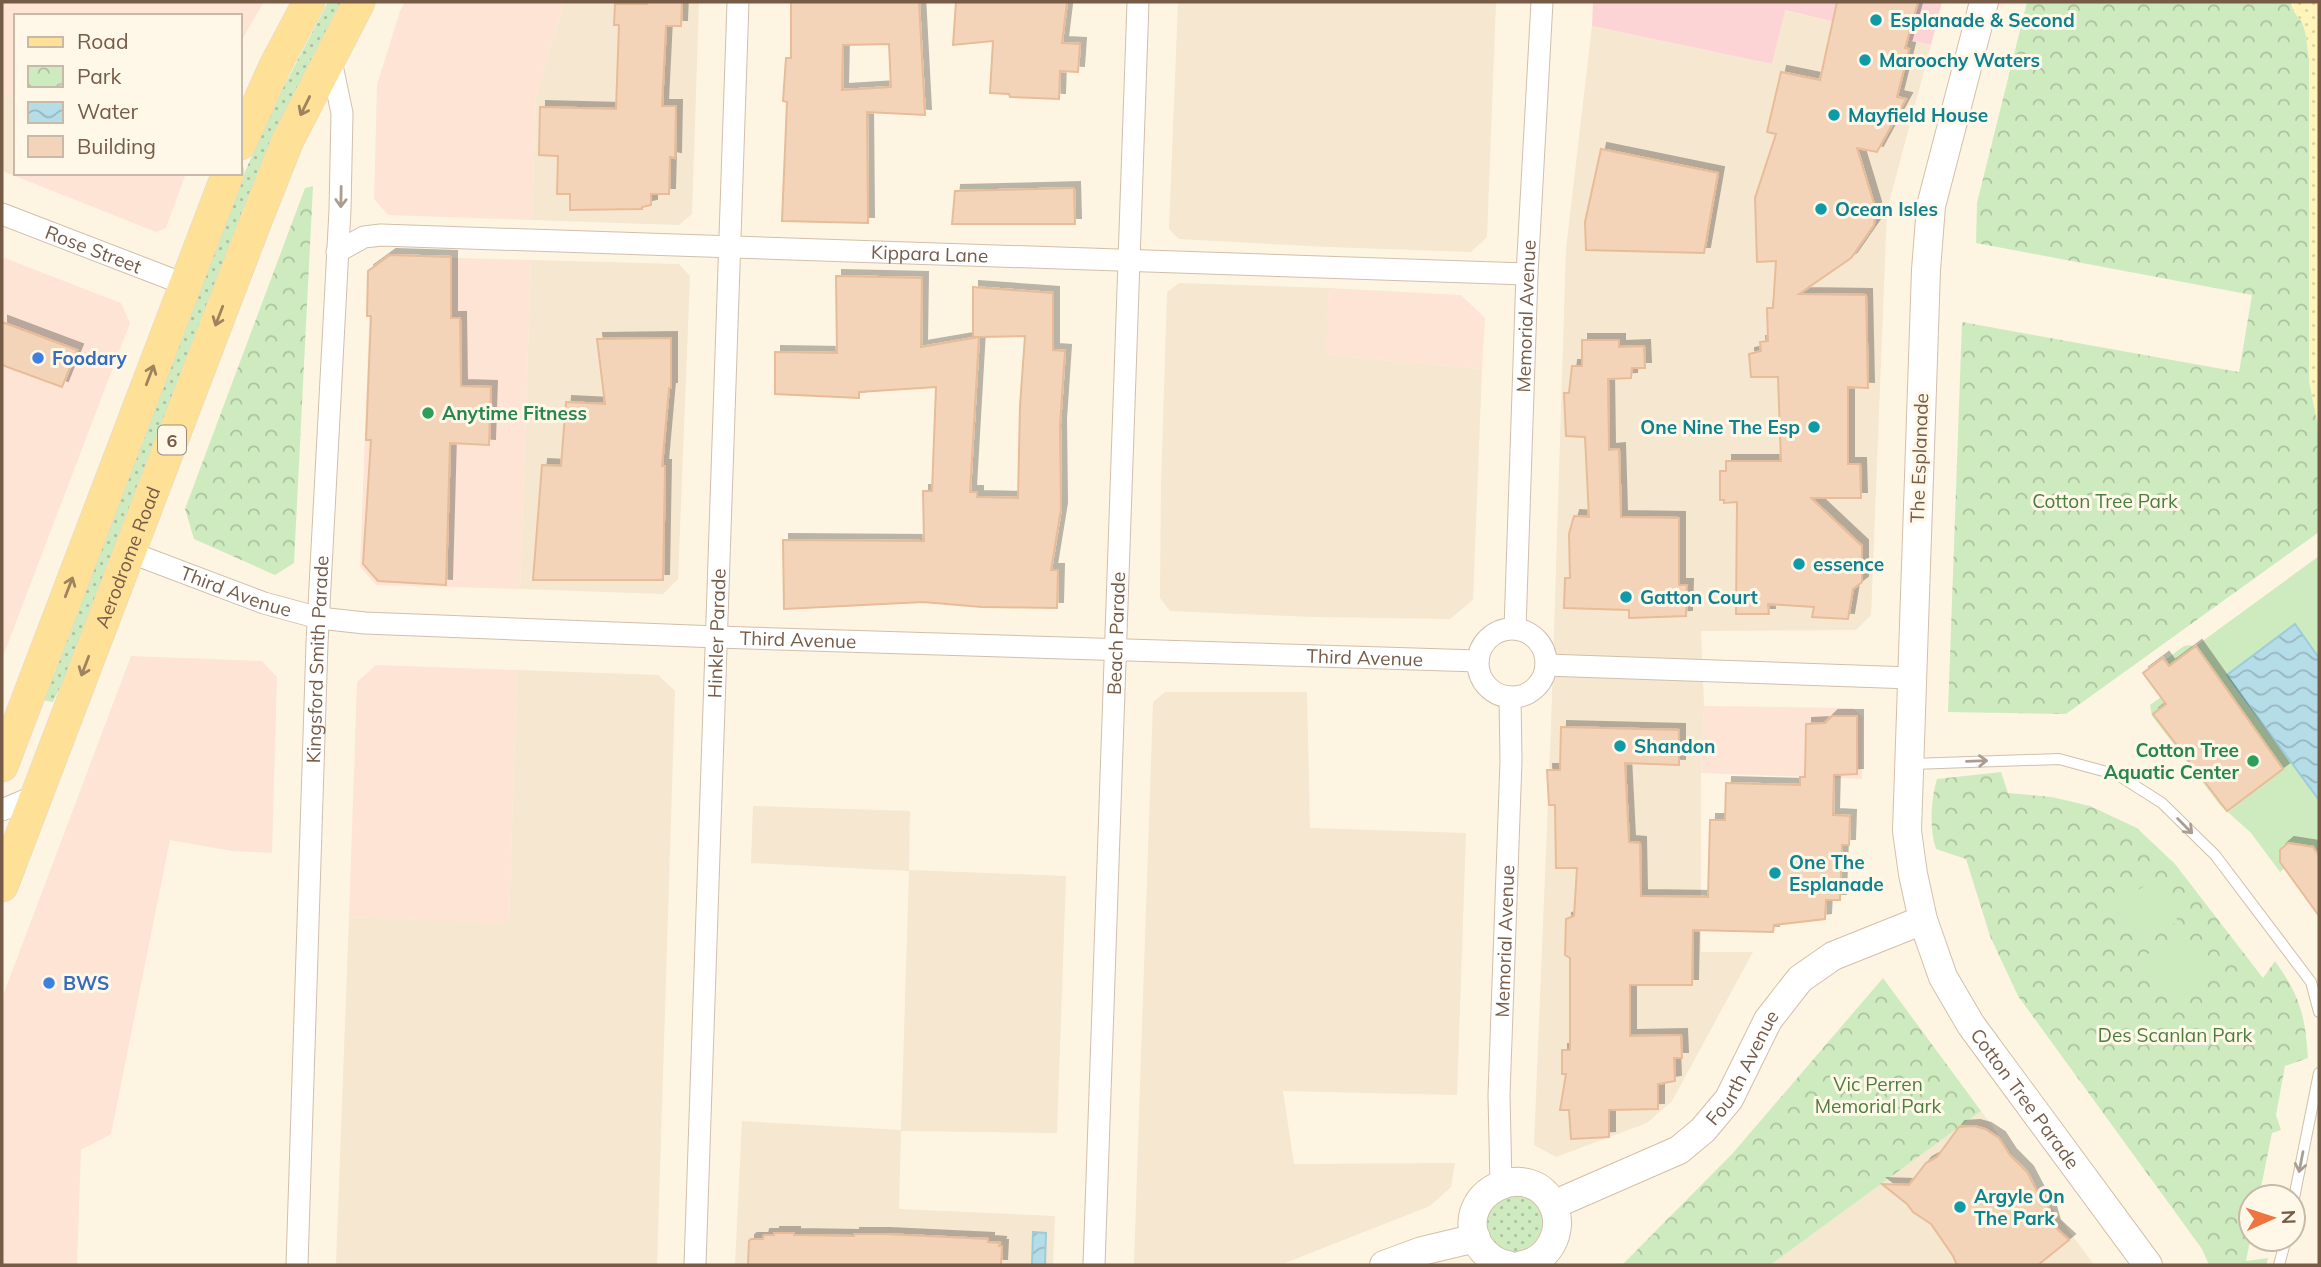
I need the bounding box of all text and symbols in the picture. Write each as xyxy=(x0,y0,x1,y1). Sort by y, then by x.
place label: Esplanade & Second xyxy=(1890,8,2075,32)
marker: Esplanade & Second xyxy=(1868,12,1884,28)
legend xyxy=(14,14,242,175)
text: Road xyxy=(77,28,128,54)
place label: Maroochy Waters xyxy=(1879,48,2040,72)
marker: Maroochy Waters xyxy=(1857,52,1873,68)
text: Park xyxy=(77,63,121,89)
one-way arrow xyxy=(298,95,312,116)
text: Water xyxy=(77,98,138,124)
place label: Mayfield House xyxy=(1848,103,1988,127)
marker: Mayfield House xyxy=(1826,107,1842,123)
text: Building xyxy=(77,133,156,159)
one-way arrow xyxy=(334,185,347,208)
place label: Ocean Isles xyxy=(1835,197,1938,221)
marker: Ocean Isles xyxy=(1813,201,1829,217)
street label: Rose Street xyxy=(42,220,145,279)
street label: Memorial Avenue xyxy=(1511,239,1541,393)
street label: Kippara Lane xyxy=(871,240,989,268)
one-way arrow xyxy=(211,305,224,327)
place label: Foodary xyxy=(52,346,128,370)
marker: Foodary xyxy=(30,350,46,366)
one-way arrow xyxy=(145,364,157,386)
street label: The Esplanade xyxy=(1905,393,1933,523)
place label: Anytime Fitness xyxy=(442,401,587,425)
marker: Anytime Fitness xyxy=(420,405,436,421)
place label: One Nine The Esp xyxy=(1640,415,1800,439)
marker: One Nine The Esp xyxy=(1806,419,1822,435)
road number: 6 xyxy=(158,426,186,454)
street label: Aerodrome Road xyxy=(90,483,165,631)
park label: Cotton Tree Park xyxy=(2032,489,2178,513)
place label: essence xyxy=(1813,552,1884,576)
street label: Kingsford Smith Parade xyxy=(301,555,334,764)
marker: essence xyxy=(1791,556,1807,572)
street label: Third Avenue xyxy=(177,560,294,622)
street label: Hinkler Parade xyxy=(702,568,731,699)
street label: Beach Parade xyxy=(1102,571,1130,696)
one-way arrow xyxy=(64,577,77,599)
place label: Gatton Court xyxy=(1640,585,1758,609)
marker: Gatton Court xyxy=(1618,589,1634,605)
street label: Third Avenue xyxy=(739,626,857,653)
street label: Third Avenue xyxy=(1306,644,1423,671)
one-way arrow xyxy=(78,655,91,676)
place label: Shandon xyxy=(1634,734,1715,758)
marker: Shandon xyxy=(1612,738,1628,754)
place label: Cotton Tree Aquatic Center xyxy=(2104,738,2240,784)
marker: Cotton Tree Aquatic Center xyxy=(2245,753,2261,769)
one-way arrow xyxy=(1966,755,1989,768)
one-way arrow xyxy=(2176,817,2193,834)
place label: One The Esplanade xyxy=(1789,850,1884,896)
street label: Memorial Avenue xyxy=(1490,864,1519,1018)
marker: One The Esplanade xyxy=(1767,865,1783,881)
place label: BWS xyxy=(63,971,109,995)
marker: BWS xyxy=(41,975,57,991)
street label: Fourth Avenue xyxy=(1700,1005,1784,1130)
street label: Cotton Tree Parade xyxy=(1965,1023,2085,1173)
park label: Des Scanlan Park xyxy=(2098,1023,2253,1047)
park label: Vic Perren Memorial Park xyxy=(1815,1072,1941,1118)
one-way arrow xyxy=(2294,1150,2308,1173)
north arrow xyxy=(2237,1183,2307,1253)
place label: Argyle On The Park xyxy=(1974,1184,2065,1230)
marker: Argyle On The Park xyxy=(1952,1199,1968,1215)
text: N xyxy=(2277,1209,2301,1225)

